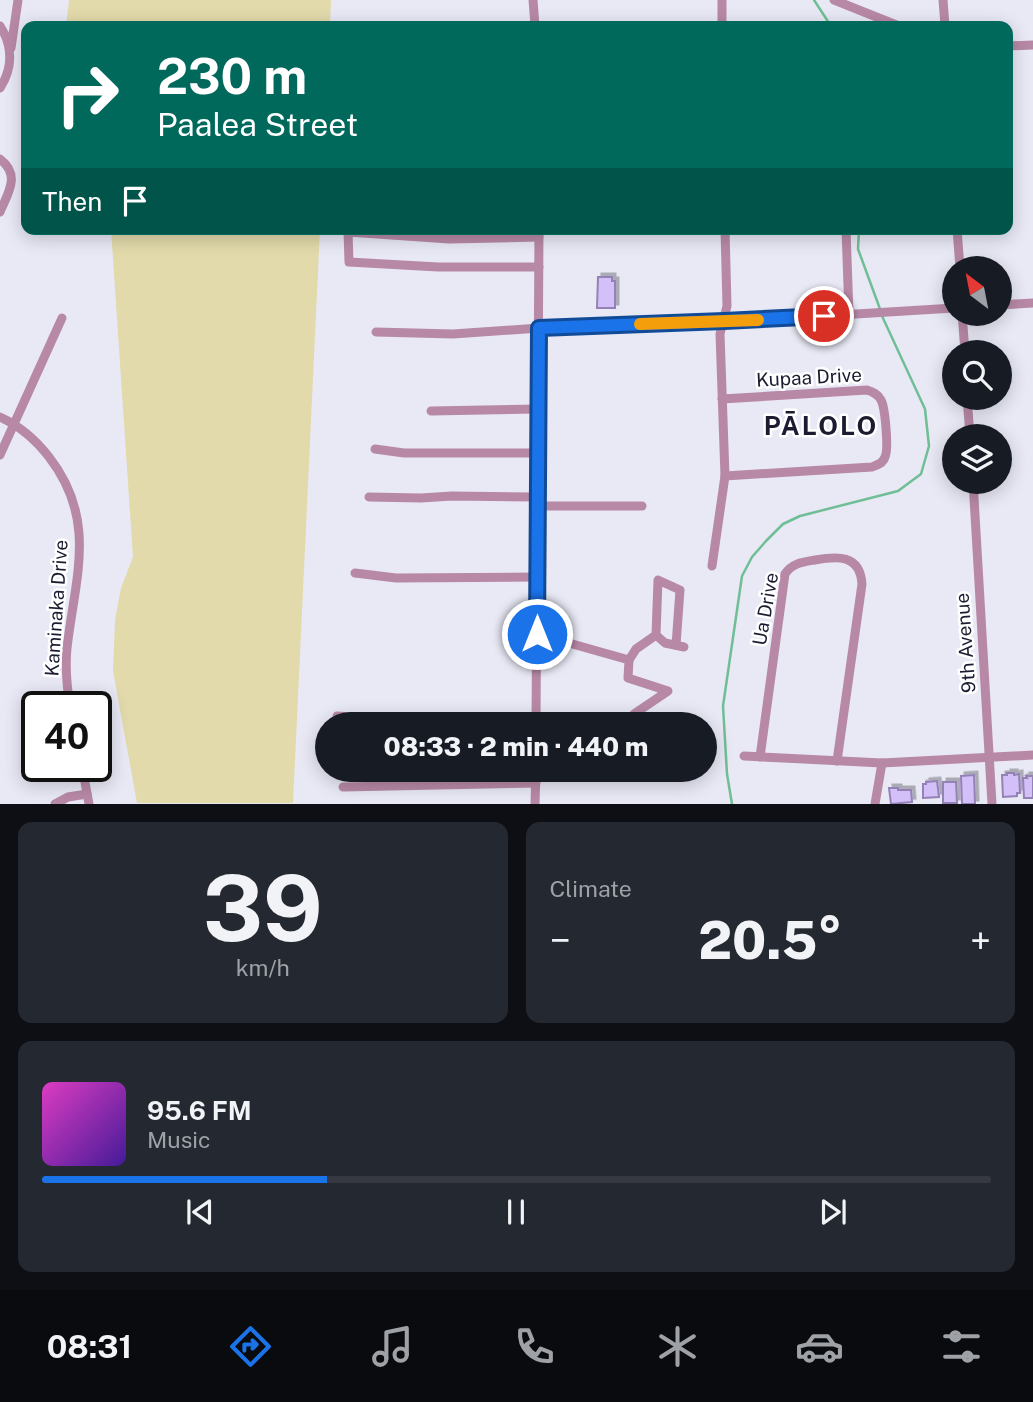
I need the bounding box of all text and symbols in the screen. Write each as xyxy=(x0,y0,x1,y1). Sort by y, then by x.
text: 230 m xyxy=(157,47,307,105)
icon: right xyxy=(42,49,133,140)
text: Paalea Street xyxy=(157,106,358,143)
icon: arrive xyxy=(116,182,154,220)
text: Then xyxy=(42,186,102,217)
north arrow xyxy=(942,256,1012,326)
map controls xyxy=(942,256,1012,494)
pin xyxy=(794,286,854,346)
icon: arrive xyxy=(805,297,843,335)
button: search xyxy=(942,340,1012,410)
street label: Kupaa Drive xyxy=(756,363,862,391)
district label: PĀLOLO xyxy=(764,410,878,441)
button: layers xyxy=(942,424,1012,494)
street label: Kaminaka Drive xyxy=(40,539,72,677)
street label: Ua Drive xyxy=(748,571,782,647)
street label: 9th Avenue xyxy=(951,592,979,694)
position arrow xyxy=(500,597,574,671)
speed limit sign: 40 xyxy=(21,691,112,782)
text: 08:33 · 2 min · 440 m xyxy=(384,731,648,762)
text: 39 xyxy=(203,855,323,961)
text: Climate xyxy=(550,875,632,902)
text: 20.5° xyxy=(698,910,842,971)
text: − xyxy=(550,918,571,963)
text: + xyxy=(970,918,991,963)
text: km/h xyxy=(236,954,290,981)
text: 95.6 FM xyxy=(147,1095,252,1126)
text: Music xyxy=(147,1126,211,1153)
icon: previous xyxy=(181,1193,219,1231)
icon: pause xyxy=(497,1193,535,1231)
icon: next xyxy=(814,1193,852,1231)
icon: directions xyxy=(226,1322,275,1371)
icon: music xyxy=(368,1322,417,1371)
icon: phone xyxy=(510,1322,559,1371)
icon: climate xyxy=(653,1322,702,1371)
icon: car xyxy=(795,1322,844,1371)
icon: filters xyxy=(937,1322,986,1371)
text: 08:31 xyxy=(47,1328,132,1365)

